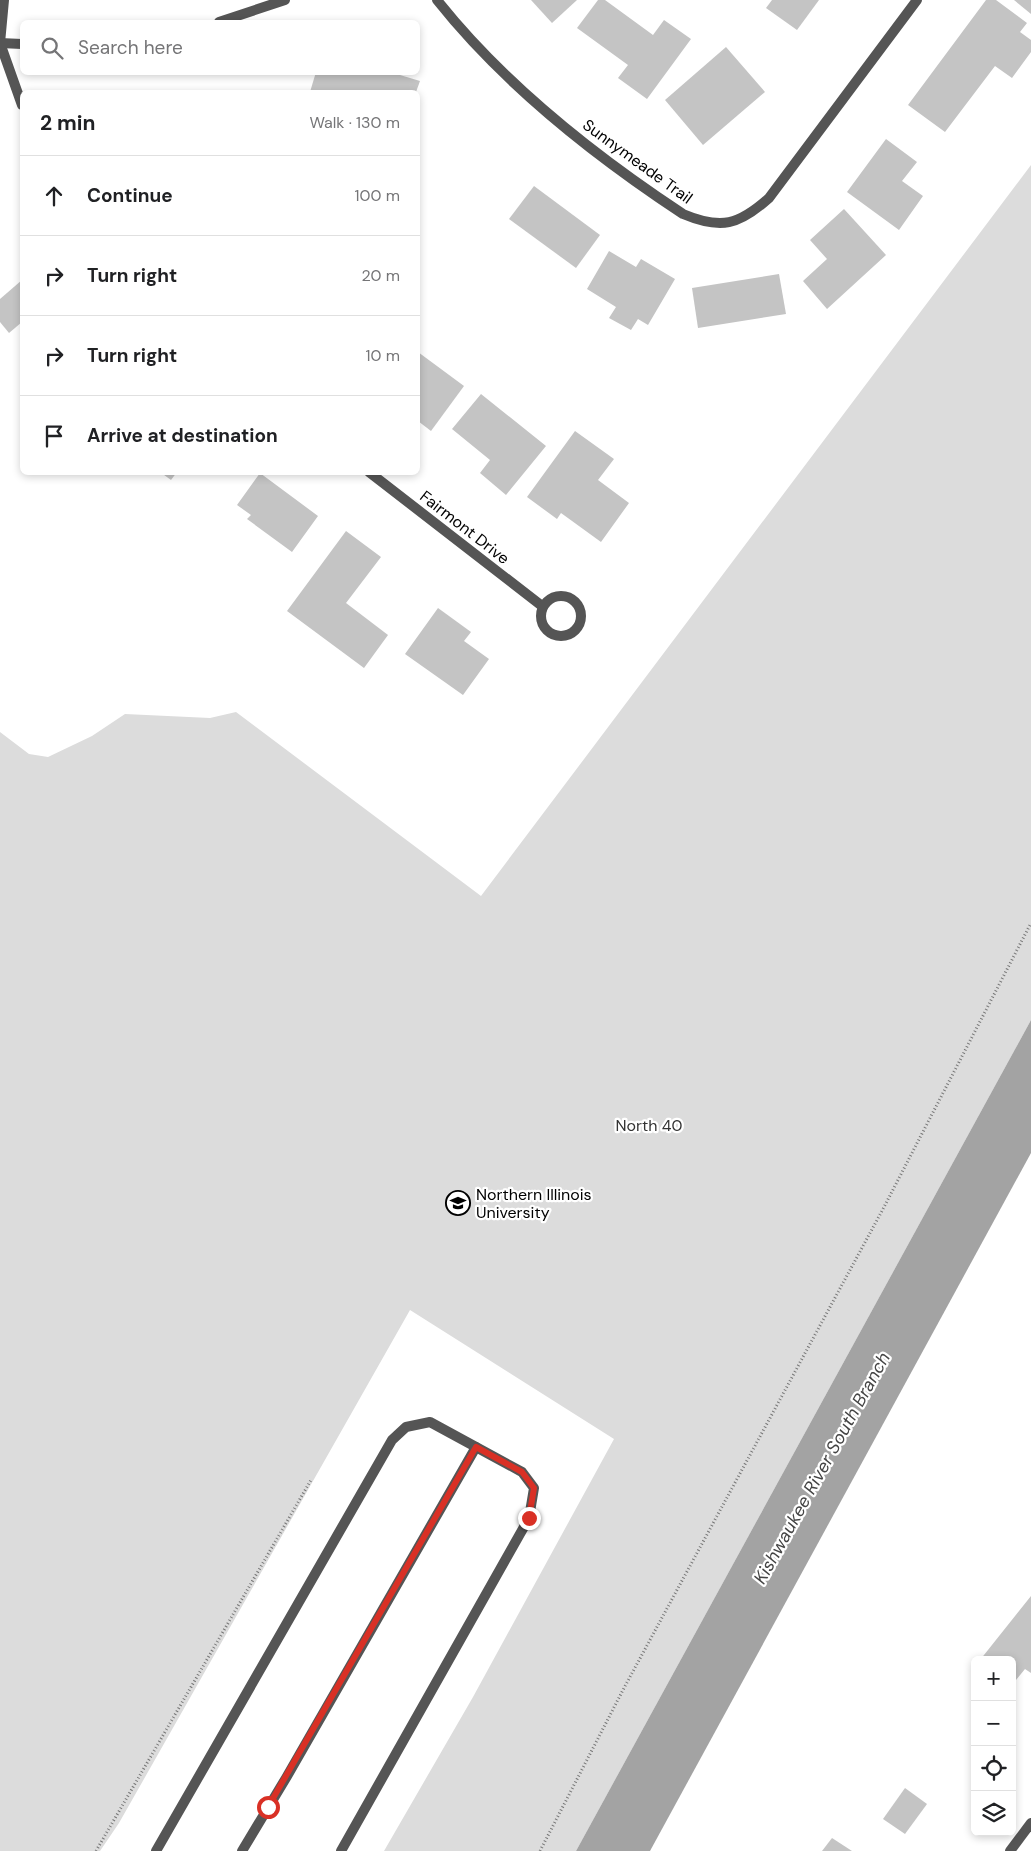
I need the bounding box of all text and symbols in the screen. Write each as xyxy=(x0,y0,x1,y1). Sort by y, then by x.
search box xyxy=(20,20,420,75)
icon: search xyxy=(38,34,66,62)
text: Search here xyxy=(78,35,183,60)
text: 2 min xyxy=(40,109,96,137)
text: Walk · 130 m xyxy=(309,112,400,133)
street label: Sunnymeade Trail xyxy=(579,114,697,208)
icon: ahead xyxy=(40,182,68,210)
text: Continue xyxy=(87,183,173,208)
text: 100 m xyxy=(355,185,400,206)
icon: right xyxy=(40,262,68,290)
text: Turn right xyxy=(87,263,177,288)
text: 20 m xyxy=(361,265,400,286)
icon: right xyxy=(40,342,68,370)
text: Turn right xyxy=(87,343,177,368)
text: 10 m xyxy=(366,345,400,366)
icon: arrive xyxy=(40,422,68,450)
text: Arrive at destination xyxy=(87,423,278,448)
street label: Fairmont Drive xyxy=(416,486,514,569)
park label: North 40 xyxy=(616,1115,682,1136)
place label: Northern Illinois University xyxy=(476,1184,592,1223)
school or university icon: Northern Illinois University xyxy=(445,1190,471,1216)
water label: Kishwaukee River South Branch xyxy=(748,1348,896,1588)
route end xyxy=(518,1507,541,1530)
map controls xyxy=(971,1656,1016,1836)
button: + xyxy=(971,1656,1016,1701)
button: − xyxy=(971,1701,1016,1746)
button: locate xyxy=(971,1746,1016,1791)
button: layers xyxy=(971,1791,1016,1836)
route start xyxy=(257,1796,280,1819)

